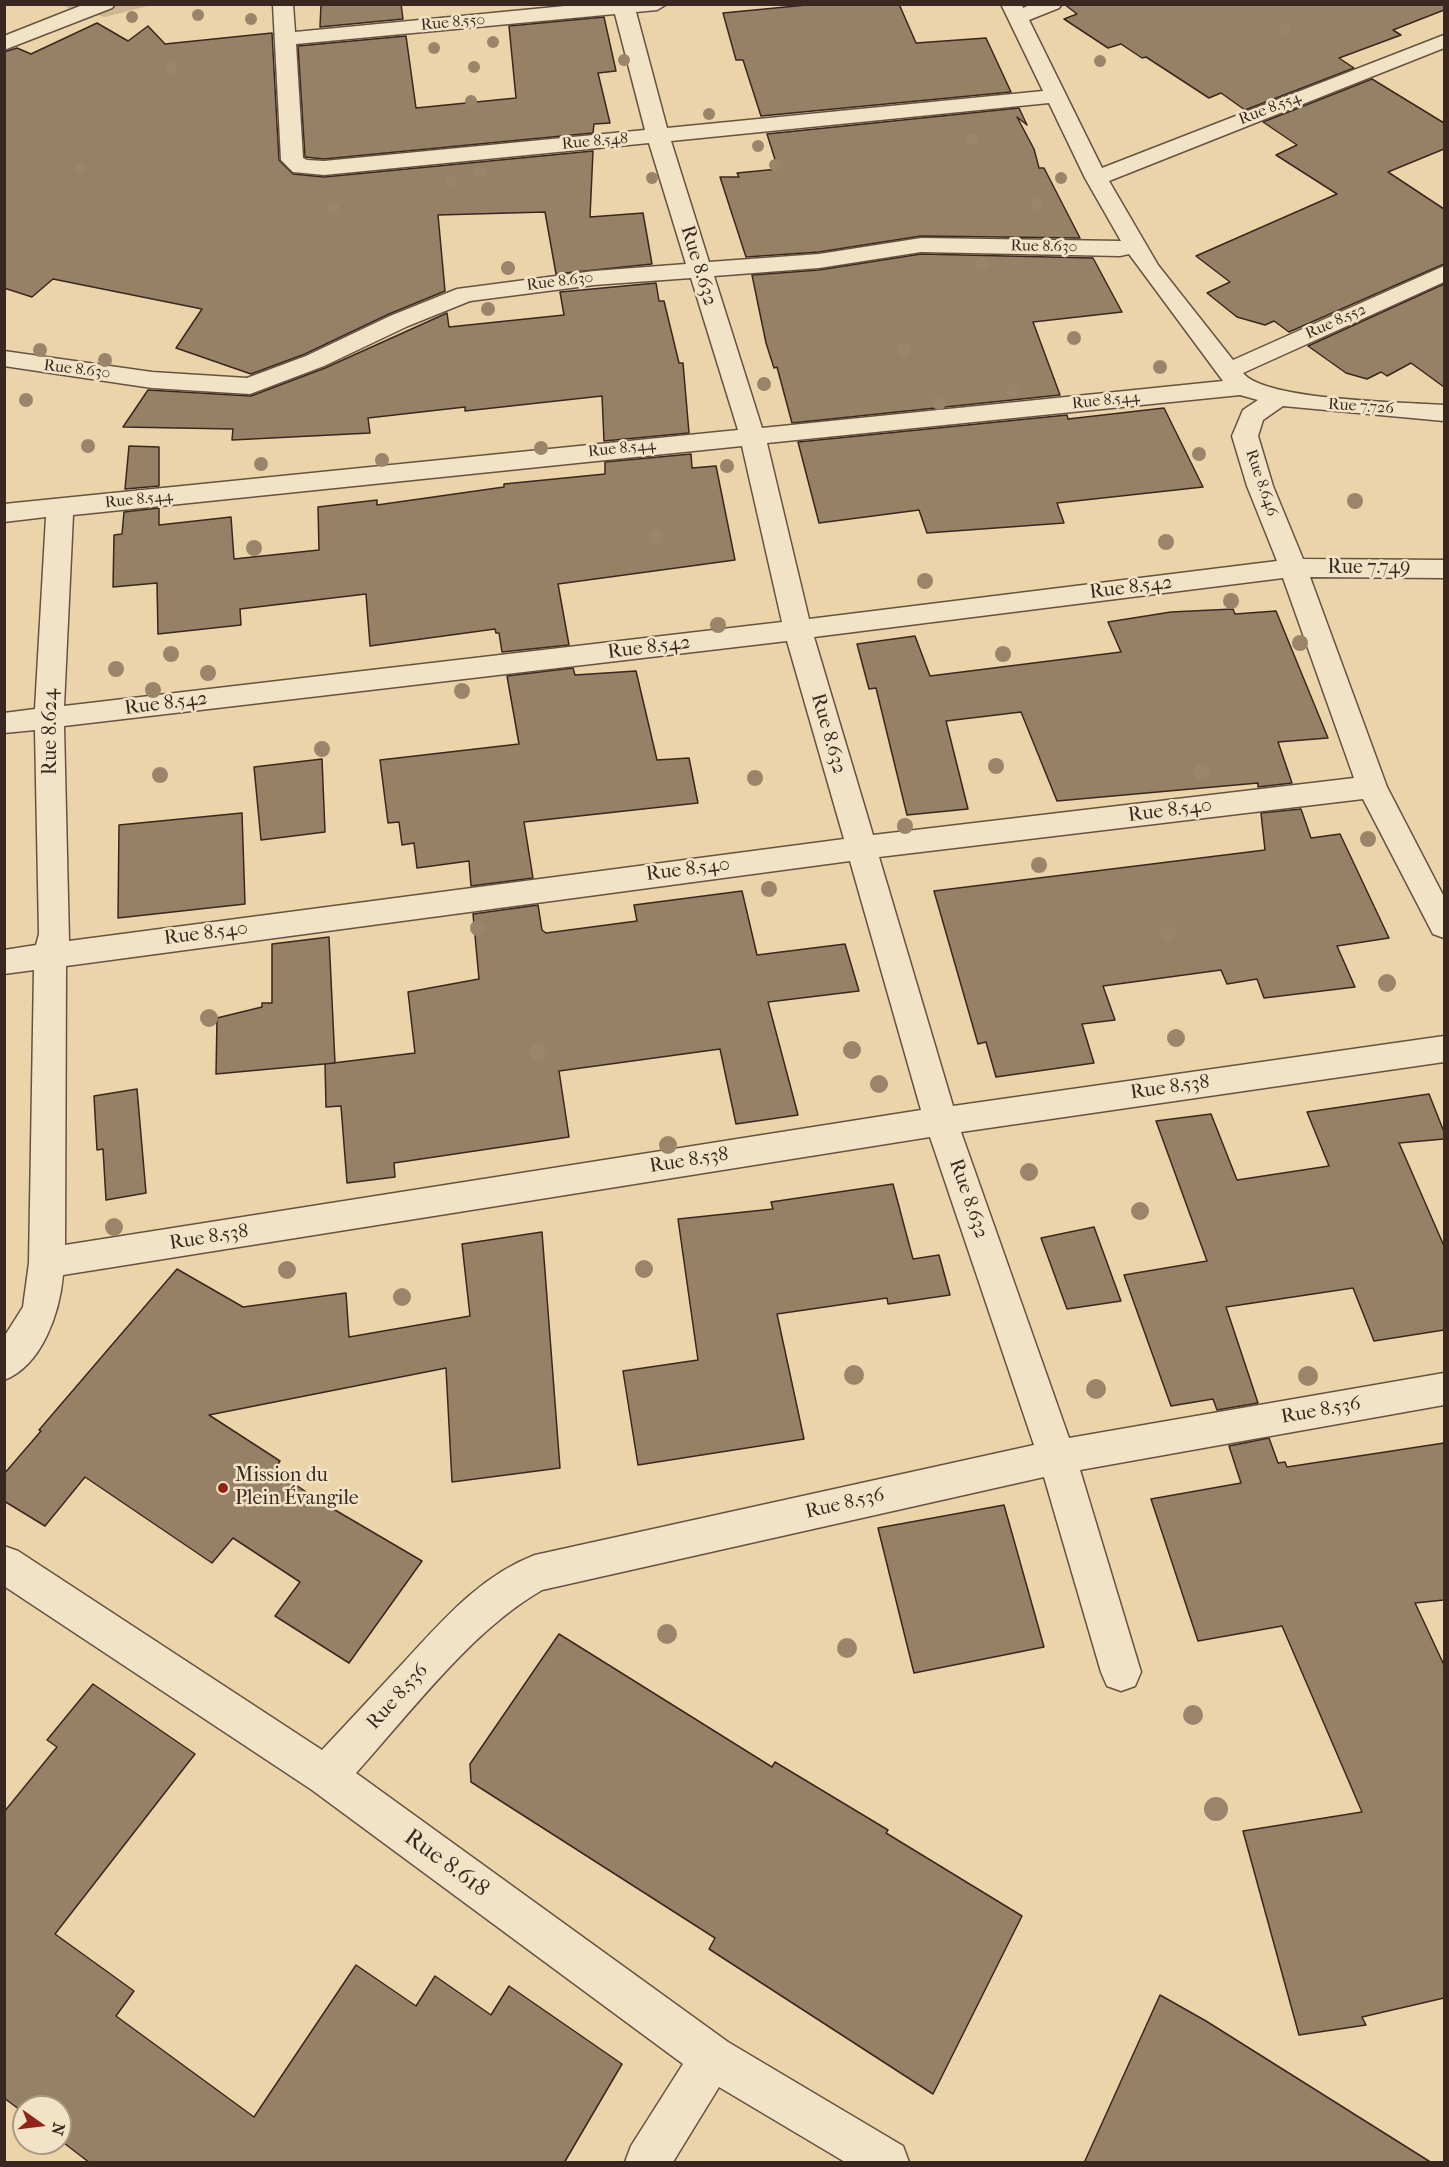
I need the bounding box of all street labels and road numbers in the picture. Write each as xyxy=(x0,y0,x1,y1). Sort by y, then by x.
street label: Rue 8.550 xyxy=(420,11,486,35)
street label: Rue 8.554 xyxy=(1236,88,1304,130)
street label: Rue 8.548 xyxy=(561,130,629,154)
street label: Rue 8.632 xyxy=(674,223,722,309)
street label: Rue 8.630 xyxy=(1010,237,1078,257)
street label: Rue 8.630 xyxy=(526,268,594,296)
street label: Rue 8.552 xyxy=(1303,300,1369,344)
street label: Rue 8.630 xyxy=(43,356,111,384)
street label: Rue 8.544 xyxy=(1071,388,1141,414)
street label: Rue 7.726 xyxy=(1327,395,1395,419)
street label: Rue 8.544 xyxy=(587,436,657,462)
street label: Rue 8.646 xyxy=(1241,447,1281,519)
street label: Rue 8.544 xyxy=(104,487,174,513)
street label: Rue 7.749 xyxy=(1327,556,1411,580)
street label: Rue 8.542 xyxy=(1088,571,1174,605)
street label: Rue 8.542 xyxy=(606,631,692,665)
street label: Rue 8.542 xyxy=(123,687,209,721)
street label: Rue 8.624 xyxy=(39,689,63,775)
street label: Rue 8.632 xyxy=(805,691,851,777)
street label: Rue 8.540 xyxy=(1127,794,1213,828)
street label: Rue 8.540 xyxy=(645,853,731,887)
street label: Rue 8.540 xyxy=(163,917,249,951)
street label: Rue 8.538 xyxy=(1129,1071,1211,1105)
street label: Rue 8.538 xyxy=(648,1143,730,1179)
street label: Rue 8.632 xyxy=(943,1156,993,1242)
street label: Rue 8.538 xyxy=(168,1220,250,1256)
street label: Rue 8.536 xyxy=(1279,1392,1363,1430)
street label: Rue 8.536 xyxy=(803,1483,887,1525)
street label: Rue 8.536 xyxy=(362,1659,434,1735)
street label: Rue 8.618 xyxy=(398,1824,494,1904)

